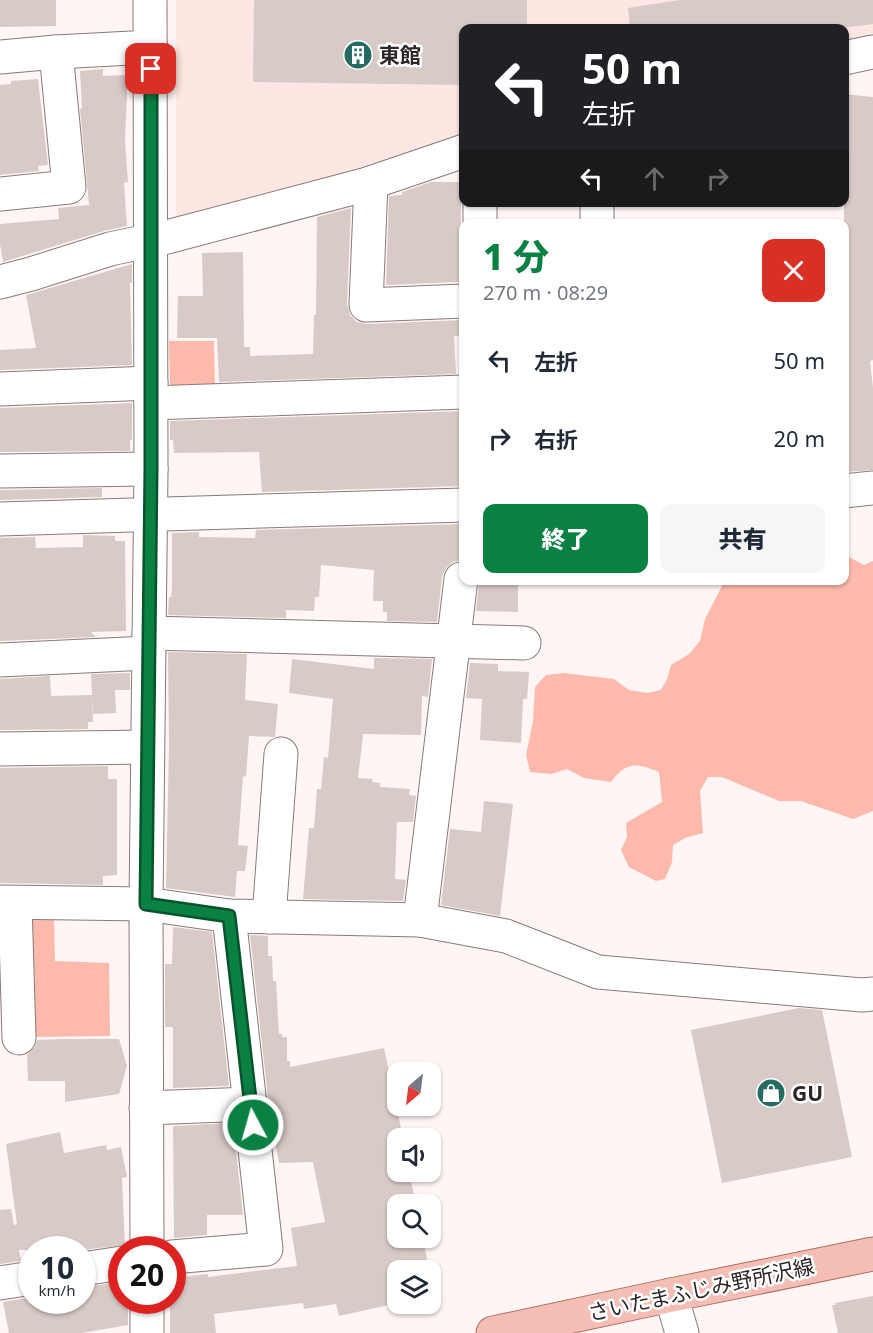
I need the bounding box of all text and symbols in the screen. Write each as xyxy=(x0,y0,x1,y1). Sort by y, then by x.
building icon: 東館 xyxy=(342,39,374,71)
text: 50 m xyxy=(582,39,682,96)
place label: 東館 xyxy=(379,41,421,69)
pin xyxy=(125,43,176,94)
icon: left xyxy=(483,48,561,126)
icon: arrive xyxy=(134,52,167,85)
text: 左折 xyxy=(582,95,636,132)
icon: left xyxy=(575,162,608,195)
icon: ahead xyxy=(638,162,671,195)
icon: right xyxy=(701,162,734,195)
text: 1 分 xyxy=(483,232,549,281)
button: close xyxy=(762,239,825,302)
text: 270 m · 08:29 xyxy=(483,279,608,306)
icon: left xyxy=(483,344,516,377)
text: 50 m xyxy=(774,345,825,375)
text: 左折 xyxy=(534,346,578,376)
icon: right xyxy=(483,422,516,455)
text: 20 m xyxy=(774,423,825,453)
text: 右折 xyxy=(534,424,578,454)
button: 終了 xyxy=(483,504,648,573)
button: 共有 xyxy=(660,504,825,573)
north arrow xyxy=(387,1062,441,1116)
map controls xyxy=(387,1062,441,1314)
shop icon: GU xyxy=(755,1077,787,1109)
place label: GU xyxy=(792,1079,823,1107)
position arrow xyxy=(221,1093,285,1157)
button: sound xyxy=(387,1128,441,1182)
button: search xyxy=(387,1194,441,1248)
speed limit sign: 20 xyxy=(108,1236,186,1314)
text: 10 xyxy=(40,1247,74,1288)
street label: さいたまふじみ野所沢線 xyxy=(585,1251,817,1327)
button: layers xyxy=(387,1260,441,1314)
text: km/h xyxy=(39,1280,75,1300)

